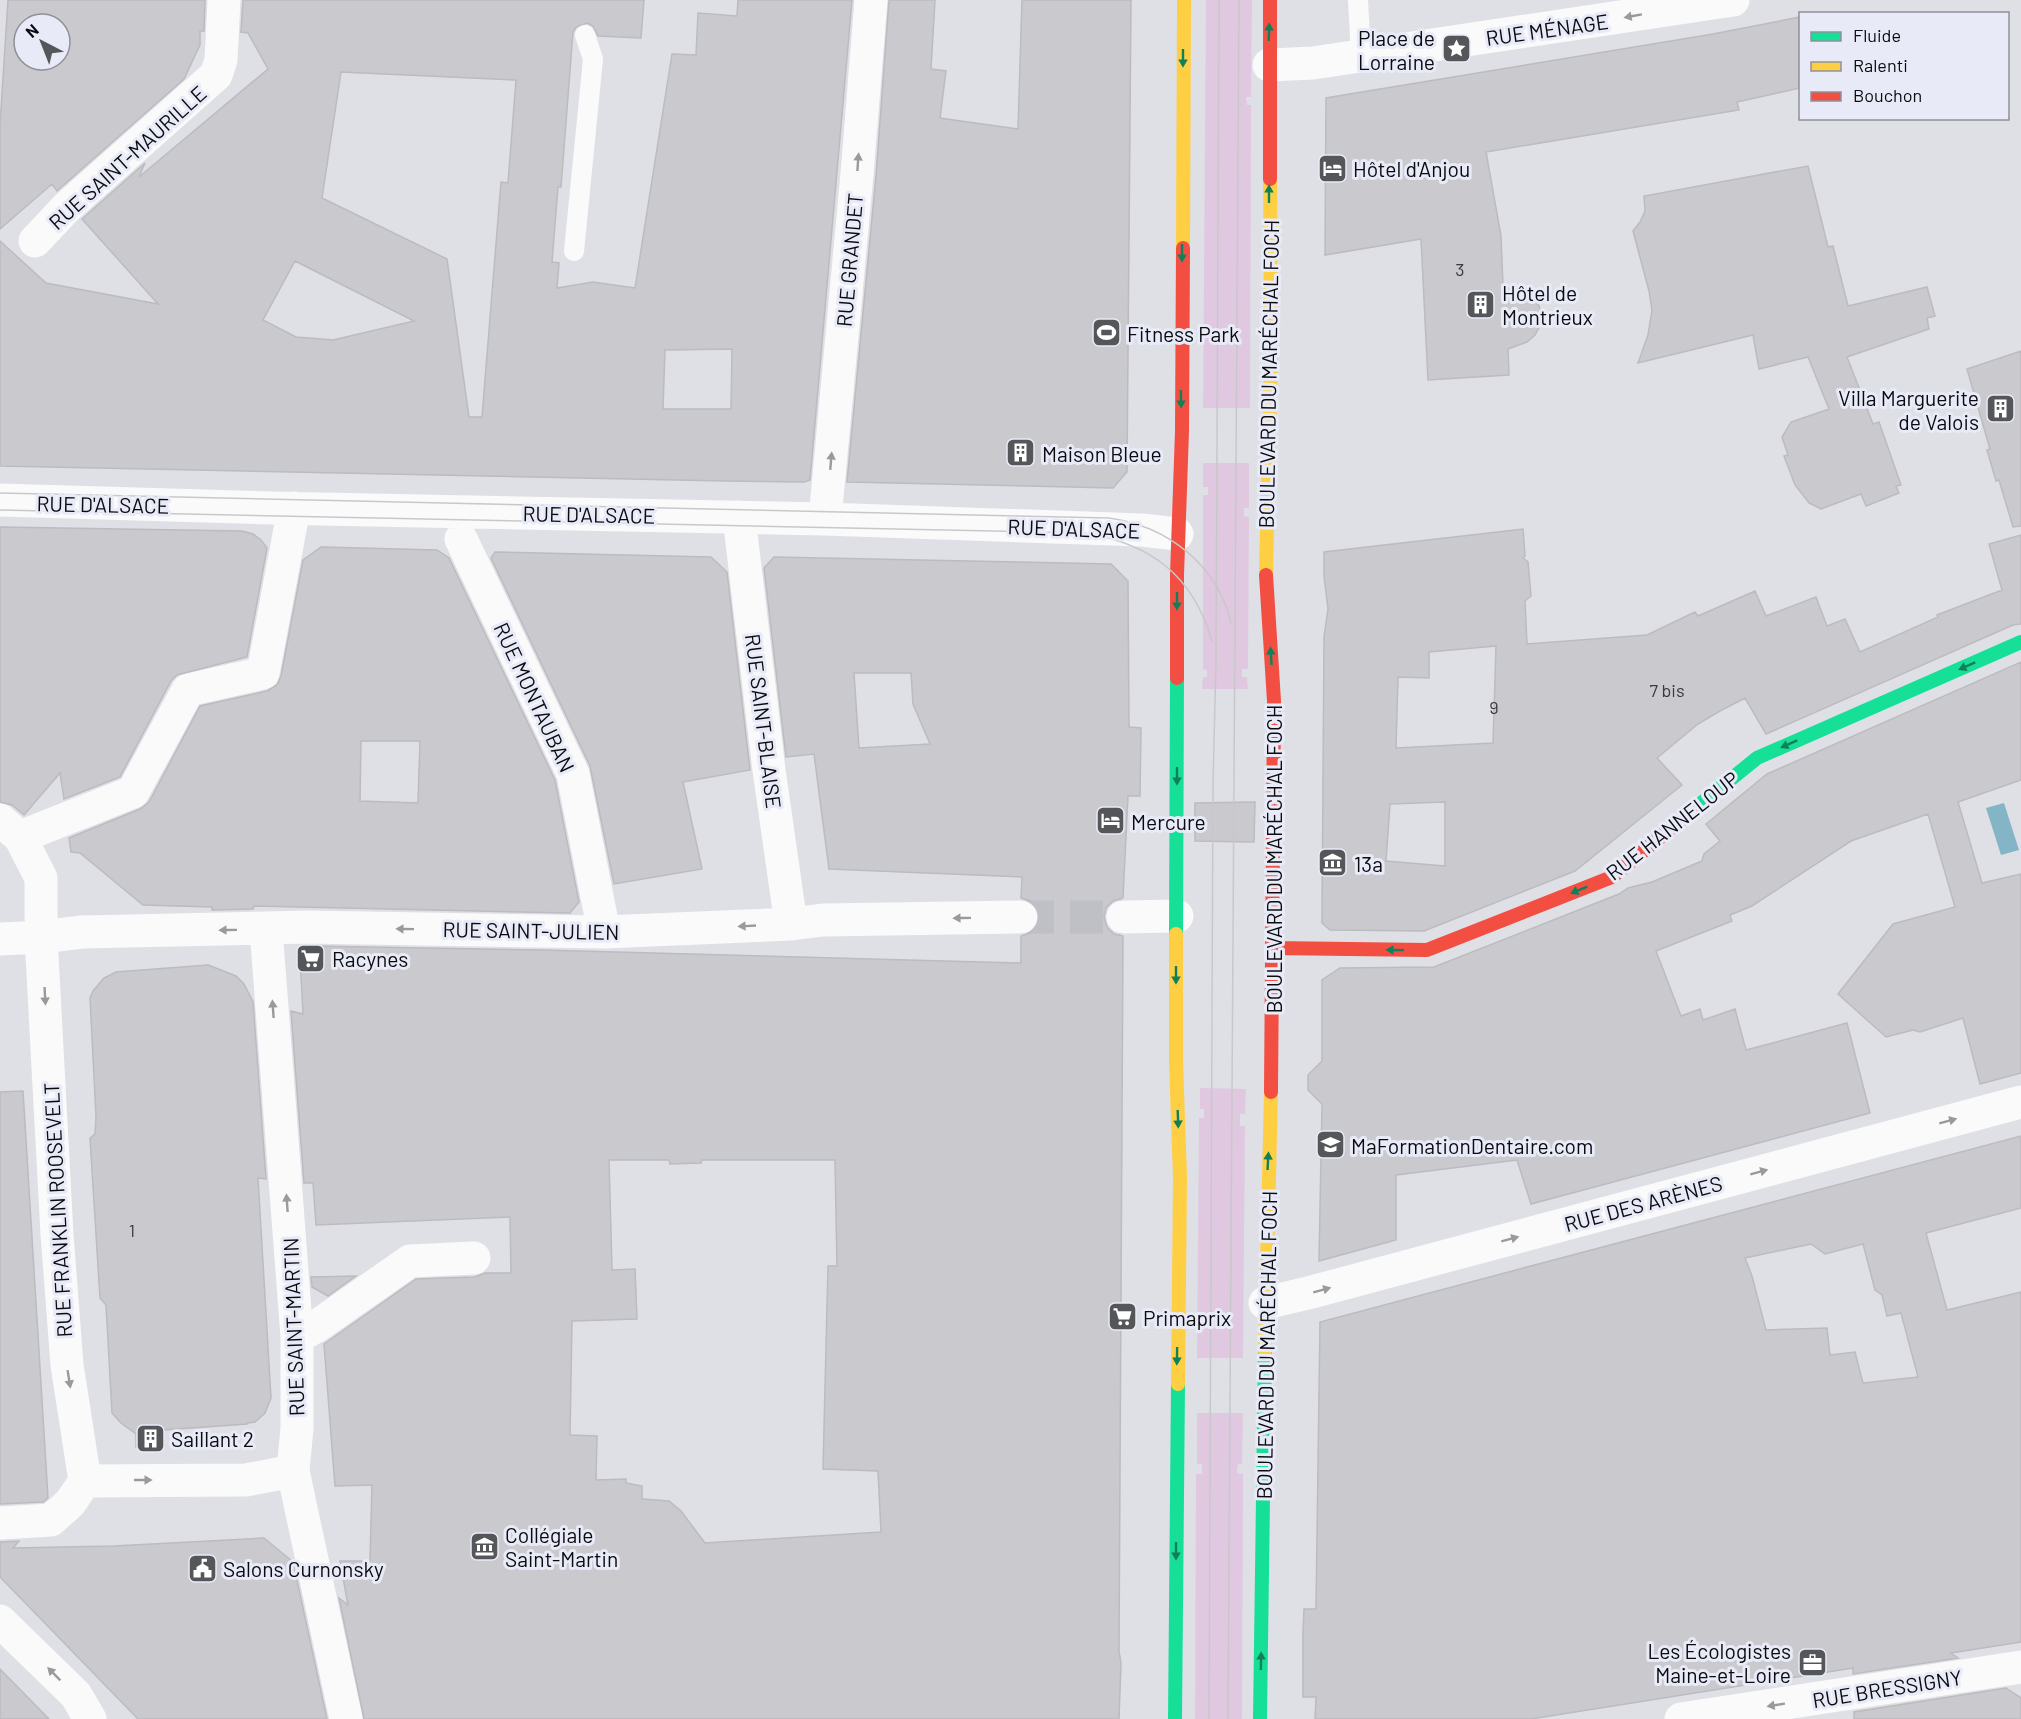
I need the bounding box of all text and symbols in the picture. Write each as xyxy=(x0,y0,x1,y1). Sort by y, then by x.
street label: RUE MÉNAGE xyxy=(1484,8,1610,50)
north arrow xyxy=(12,12,72,72)
one-way arrow xyxy=(1624,12,1643,21)
legend xyxy=(1799,12,2009,120)
text: N xyxy=(21,20,42,41)
one-way arrow xyxy=(1265,23,1274,42)
text: Fluide xyxy=(1853,24,1901,46)
place label: Place de Lorraine xyxy=(1358,25,1435,74)
place icon: Place de Lorraine xyxy=(1440,33,1472,65)
one-way arrow xyxy=(1178,49,1188,68)
text: Ralenti xyxy=(1853,54,1908,76)
street label: RUE SAINT-MAURILLE xyxy=(43,80,211,234)
text: Bouchon xyxy=(1853,84,1922,106)
hotel icon: Hôtel d'Anjou xyxy=(1316,152,1348,184)
one-way arrow xyxy=(853,153,863,172)
place label: Hôtel d'Anjou xyxy=(1353,156,1470,181)
one-way arrow xyxy=(1264,184,1274,203)
street label: RUE GRANDET xyxy=(831,192,867,328)
street label: BOULEVARD DU MARÉCHAL FOCH xyxy=(1253,219,1283,529)
one-way arrow xyxy=(1177,244,1187,263)
house number: 3 xyxy=(1455,258,1465,280)
place label: Hôtel de Montrieux xyxy=(1502,280,1593,329)
building icon: Hôtel de Montrieux xyxy=(1465,288,1497,320)
sports icon: Fitness Park xyxy=(1090,317,1122,349)
place label: Fitness Park xyxy=(1127,321,1239,346)
place label: Villa Marguerite de Valois xyxy=(1838,385,1979,434)
one-way arrow xyxy=(1177,389,1186,408)
building icon: Villa Marguerite de Valois xyxy=(1984,393,2016,425)
building icon: Maison Bleue xyxy=(1005,437,1037,469)
place label: Maison Bleue xyxy=(1042,441,1162,466)
one-way arrow xyxy=(826,451,836,470)
street label: RUE D'ALSACE xyxy=(36,490,170,518)
street label: RUE D'ALSACE xyxy=(522,500,656,528)
street label: RUE D'ALSACE xyxy=(1007,513,1141,543)
one-way arrow xyxy=(1172,592,1182,611)
street label: RUE MONTAUBAN xyxy=(489,618,581,776)
street label: RUE SAINT-BLAISE xyxy=(741,632,787,810)
one-way arrow xyxy=(1266,647,1275,666)
one-way arrow xyxy=(1958,661,1976,671)
house number: 7 bis xyxy=(1649,679,1685,701)
house number: 9 xyxy=(1489,696,1499,718)
street label: BOULEVARD DU MARÉCHAL FOCH xyxy=(1261,705,1286,1013)
one-way arrow xyxy=(1779,739,1797,749)
street label: RUE HANNELOUP xyxy=(1601,765,1743,885)
one-way arrow xyxy=(1172,767,1182,786)
hotel icon: Mercure xyxy=(1094,805,1126,837)
place label: Mercure xyxy=(1131,809,1206,834)
museum icon: 13a xyxy=(1317,847,1349,879)
place label: 13a xyxy=(1354,851,1383,876)
one-way arrow xyxy=(1570,886,1588,895)
one-way arrow xyxy=(953,913,972,923)
street label: RUE SAINT-JULIEN xyxy=(442,916,620,944)
one-way arrow xyxy=(737,921,756,930)
one-way arrow xyxy=(395,924,414,933)
one-way arrow xyxy=(218,925,237,935)
supermarket icon: Racynes xyxy=(295,942,327,974)
one-way arrow xyxy=(1386,945,1405,955)
place label: Racynes xyxy=(332,946,408,971)
one-way arrow xyxy=(1171,965,1181,984)
one-way arrow xyxy=(41,986,50,1005)
one-way arrow xyxy=(269,999,278,1018)
street label: RUE FRANKLIN ROOSEVELT xyxy=(38,1082,76,1338)
one-way arrow xyxy=(1173,1110,1182,1129)
one-way arrow xyxy=(1939,1116,1957,1126)
school or university icon: MaFormationDentaire.com xyxy=(1314,1129,1346,1161)
place label: MaFormationDentaire.com xyxy=(1351,1133,1593,1158)
one-way arrow xyxy=(1264,1151,1273,1170)
one-way arrow xyxy=(1751,1167,1769,1176)
street label: RUE DES ARÈNES xyxy=(1561,1170,1725,1236)
street label: BOULEVARD DU MARÉCHAL FOCH xyxy=(1251,1190,1281,1500)
one-way arrow xyxy=(283,1194,292,1213)
house number: 1 xyxy=(129,1219,135,1241)
one-way arrow xyxy=(1501,1234,1519,1243)
street label: RUE SAINT-MARTIN xyxy=(277,1237,309,1417)
one-way arrow xyxy=(1313,1284,1331,1294)
supermarket icon: Primaprix xyxy=(1106,1301,1138,1333)
place label: Primaprix xyxy=(1143,1305,1231,1330)
one-way arrow xyxy=(1172,1347,1182,1366)
one-way arrow xyxy=(64,1369,73,1388)
building icon: Saillant 2 xyxy=(134,1422,166,1454)
place label: Saillant 2 xyxy=(171,1426,254,1451)
one-way arrow xyxy=(134,1475,153,1485)
place label: Collégiale Saint-Martin xyxy=(505,1522,618,1571)
museum icon: Collégiale Saint-Martin xyxy=(468,1530,500,1562)
one-way arrow xyxy=(1171,1542,1181,1561)
public building icon: Salons Curnonsky xyxy=(186,1552,218,1584)
place label: Salons Curnonsky xyxy=(223,1556,384,1581)
place label: Les Écologistes Maine-et-Loire xyxy=(1647,1638,1791,1687)
office icon: Les Écologistes Maine-et-Loire xyxy=(1796,1646,1828,1678)
one-way arrow xyxy=(1257,1651,1266,1670)
street label: RUE BRESSIGNY xyxy=(1810,1664,1964,1712)
one-way arrow xyxy=(47,1667,61,1681)
one-way arrow xyxy=(1767,1700,1786,1709)

